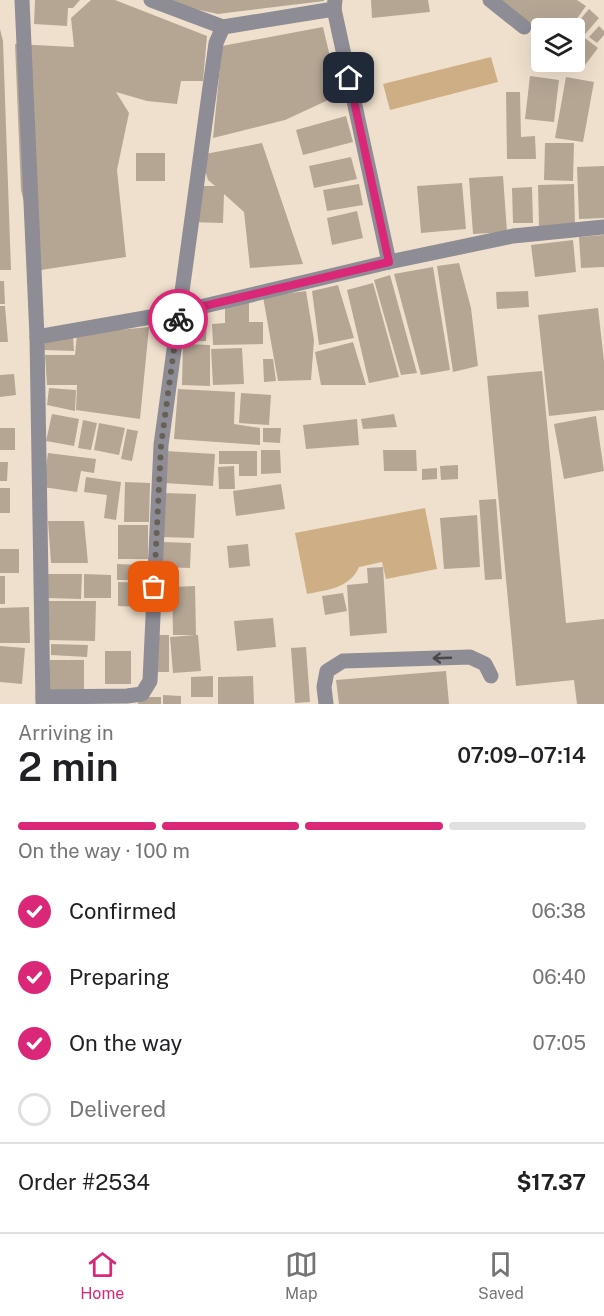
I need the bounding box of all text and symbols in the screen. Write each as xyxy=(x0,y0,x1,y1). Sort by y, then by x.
map controls xyxy=(531,18,585,72)
button: layers xyxy=(531,18,585,72)
pin xyxy=(323,52,374,103)
icon: home xyxy=(332,61,365,94)
courier xyxy=(148,289,208,349)
icon: bike xyxy=(162,303,195,336)
pin xyxy=(128,561,179,612)
icon: bag xyxy=(137,570,170,603)
one-way arrow xyxy=(432,652,452,663)
text: Arriving in xyxy=(18,721,113,745)
text: 07:09–07:14 xyxy=(457,742,586,768)
text: 2 min xyxy=(18,744,119,790)
text: On the way · 100 m xyxy=(18,839,190,863)
icon: check xyxy=(18,895,51,928)
text: Confirmed xyxy=(69,898,176,924)
text: 06:38 xyxy=(532,899,586,923)
icon: check xyxy=(18,961,51,994)
text: Preparing xyxy=(69,964,170,990)
text: 06:40 xyxy=(532,965,586,989)
icon: check xyxy=(18,1027,51,1060)
text: On the way xyxy=(69,1030,182,1056)
text: 07:05 xyxy=(533,1031,586,1055)
text: Delivered xyxy=(69,1096,166,1122)
text: Order #2534 xyxy=(18,1169,150,1195)
text: $17.37 xyxy=(516,1169,586,1195)
tab: Home xyxy=(80,1248,124,1303)
tab: Map xyxy=(285,1248,318,1303)
tab: Saved xyxy=(478,1248,524,1303)

